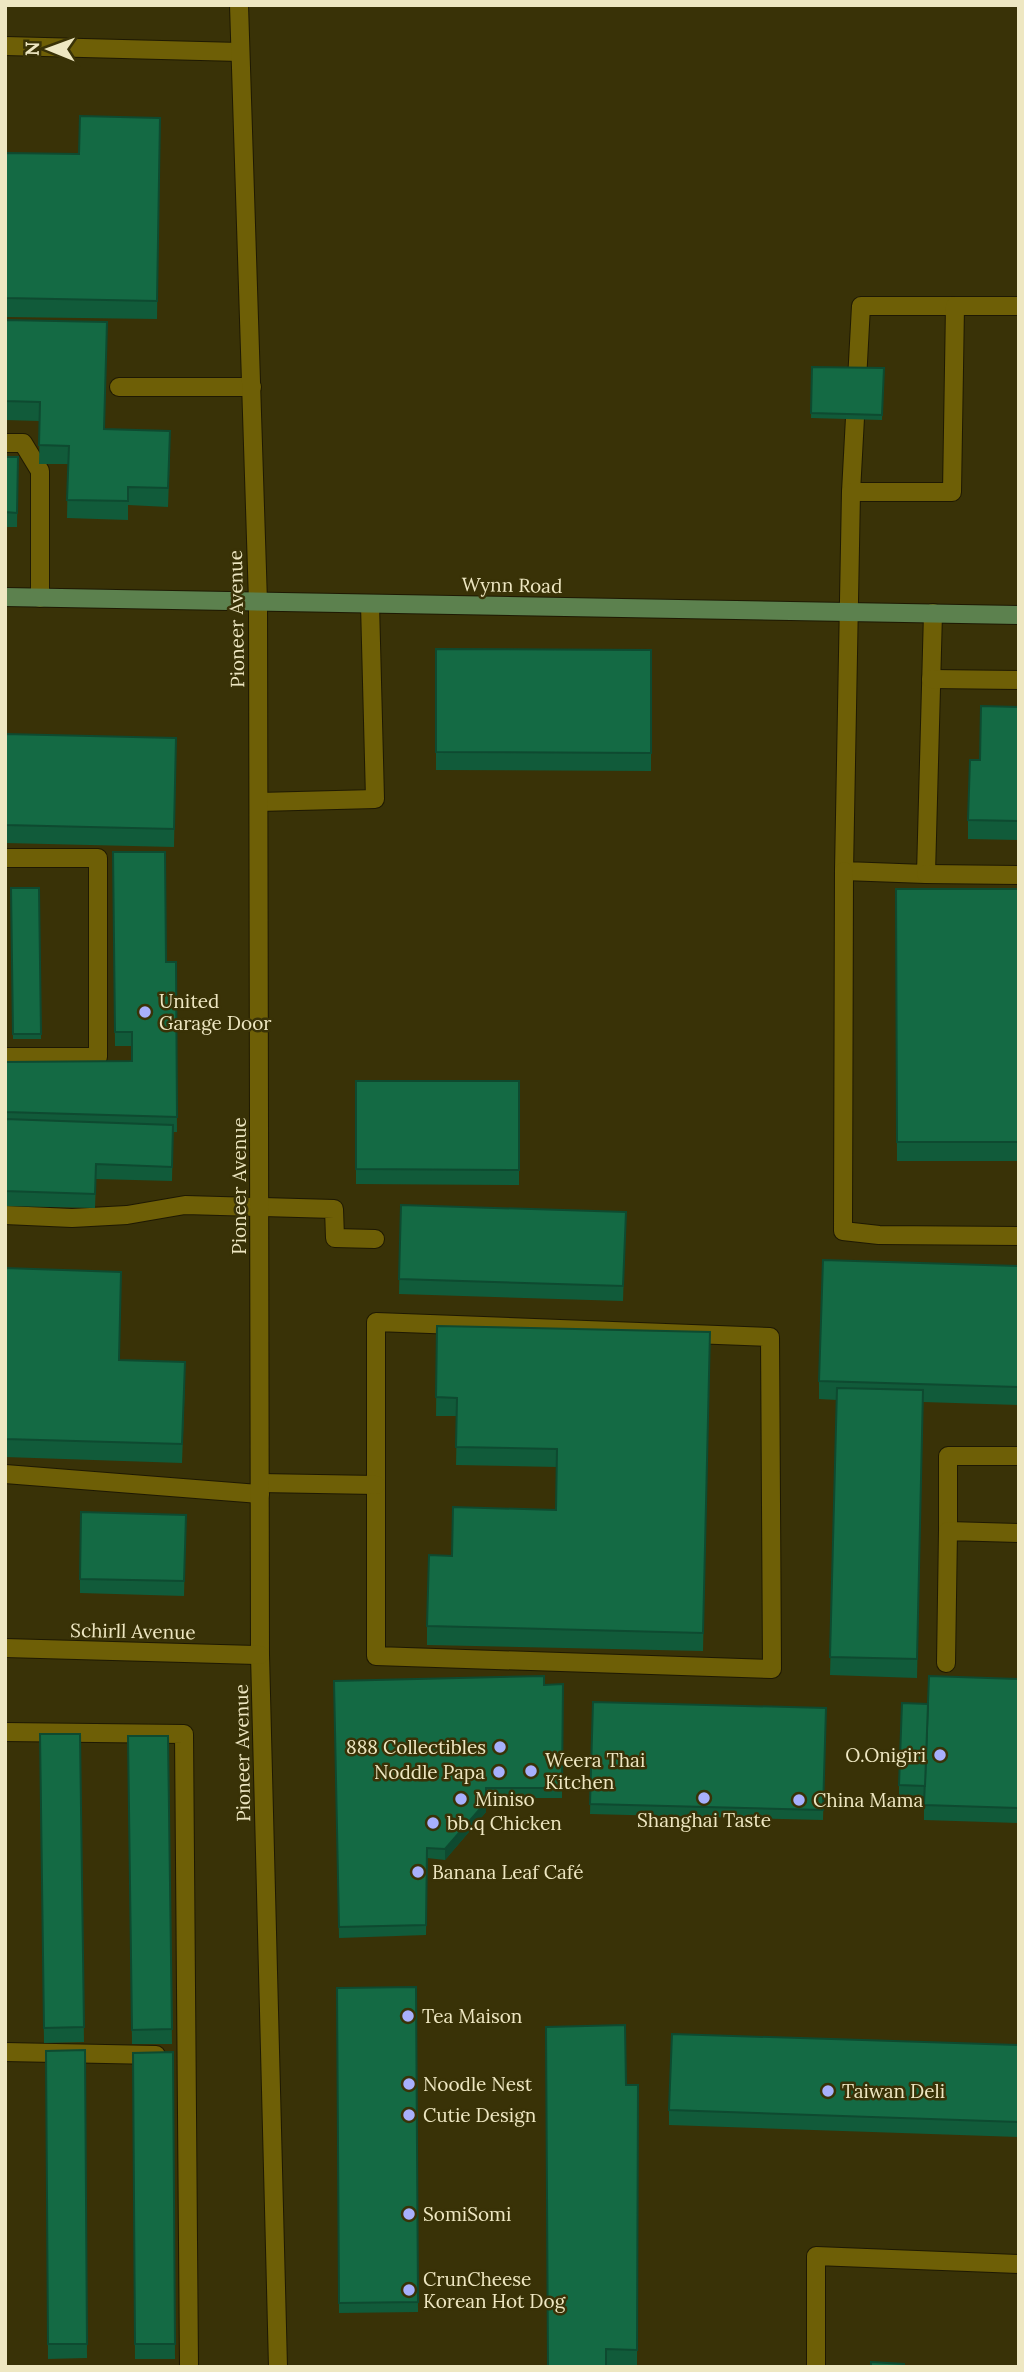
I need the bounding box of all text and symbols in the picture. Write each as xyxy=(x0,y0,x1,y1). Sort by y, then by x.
north arrow xyxy=(14,14,84,84)
text: N xyxy=(20,41,44,56)
street label: Pioneer Avenue xyxy=(223,550,249,688)
street label: Wynn Road xyxy=(461,572,563,598)
place label: United Garage Door xyxy=(159,989,272,1035)
marker: United Garage Door xyxy=(137,1004,153,1020)
street label: Pioneer Avenue xyxy=(227,1117,251,1255)
street label: Schirll Avenue xyxy=(70,1618,196,1644)
street label: Pioneer Avenue xyxy=(229,1684,255,1822)
place label: 888 Collectibles xyxy=(346,1735,486,1759)
marker: 888 Collectibles xyxy=(492,1739,508,1755)
place label: O.Onigiri xyxy=(845,1743,926,1767)
marker: O.Onigiri xyxy=(932,1747,948,1763)
place label: Weera Thai Kitchen xyxy=(545,1748,645,1794)
place label: Noddle Papa xyxy=(374,1760,485,1784)
marker: Weera Thai Kitchen xyxy=(523,1763,539,1779)
marker: Noddle Papa xyxy=(491,1764,507,1780)
place label: Miniso xyxy=(475,1787,535,1811)
place label: China Mama xyxy=(813,1788,924,1812)
marker: Shanghai Taste xyxy=(696,1790,712,1806)
marker: Miniso xyxy=(453,1791,469,1807)
marker: China Mama xyxy=(791,1792,807,1808)
place label: Shanghai Taste xyxy=(637,1808,771,1832)
place label: bb.q Chicken xyxy=(447,1811,562,1835)
marker: bb.q Chicken xyxy=(425,1815,441,1831)
place label: Banana Leaf Café xyxy=(432,1860,583,1884)
marker: Banana Leaf Café xyxy=(410,1864,426,1880)
place label: Tea Maison xyxy=(422,2004,522,2028)
marker: Tea Maison xyxy=(400,2008,416,2024)
place label: Noodle Nest xyxy=(423,2072,533,2096)
marker: Noodle Nest xyxy=(401,2076,417,2092)
place label: Taiwan Deli xyxy=(842,2079,945,2103)
marker: Taiwan Deli xyxy=(820,2083,836,2099)
place label: Cutie Design xyxy=(423,2103,536,2127)
marker: Cutie Design xyxy=(401,2107,417,2123)
place label: SomiSomi xyxy=(423,2202,511,2226)
marker: SomiSomi xyxy=(401,2206,417,2222)
place label: CrunCheese Korean Hot Dog xyxy=(423,2267,566,2313)
marker: CrunCheese Korean Hot Dog xyxy=(401,2282,417,2298)

